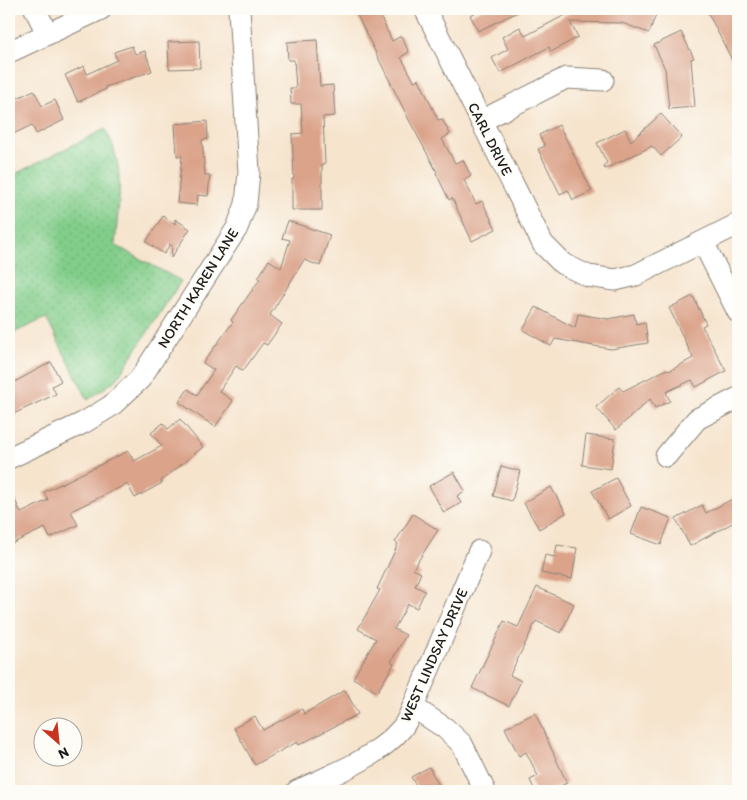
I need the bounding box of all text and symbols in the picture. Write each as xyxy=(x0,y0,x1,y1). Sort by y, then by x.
street label: CARL DRIVE xyxy=(464,99,516,179)
street label: NORTH KAREN LANE xyxy=(154,225,242,351)
street label: WEST LINDSAY DRIVE xyxy=(396,585,472,725)
north arrow xyxy=(32,718,82,768)
text: N xyxy=(56,743,72,763)

